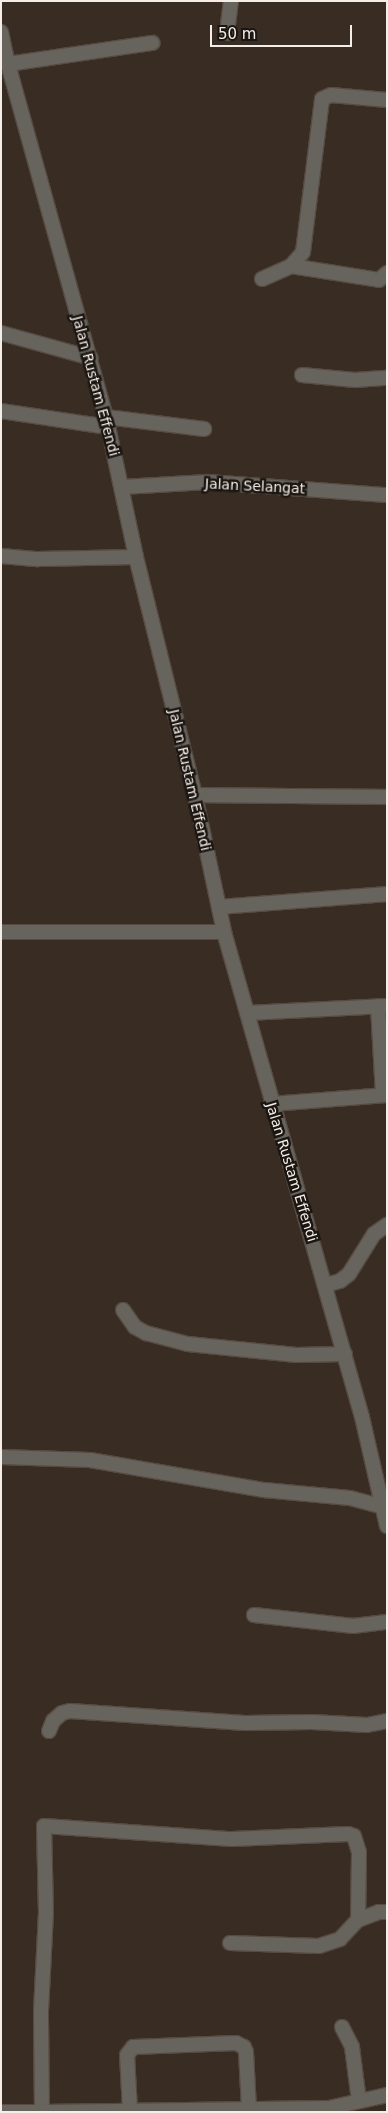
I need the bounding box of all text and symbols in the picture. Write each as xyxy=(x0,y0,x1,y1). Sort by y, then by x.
scale bar xyxy=(213,15,356,47)
text: 50 m xyxy=(218,25,256,43)
street label: Jalan Rustam Effendi xyxy=(69,314,123,458)
street label: Jalan Selangat xyxy=(204,475,306,497)
street label: Jalan Rustam Effendi xyxy=(166,708,214,852)
street label: Jalan Rustam Effendi xyxy=(263,1100,321,1244)

